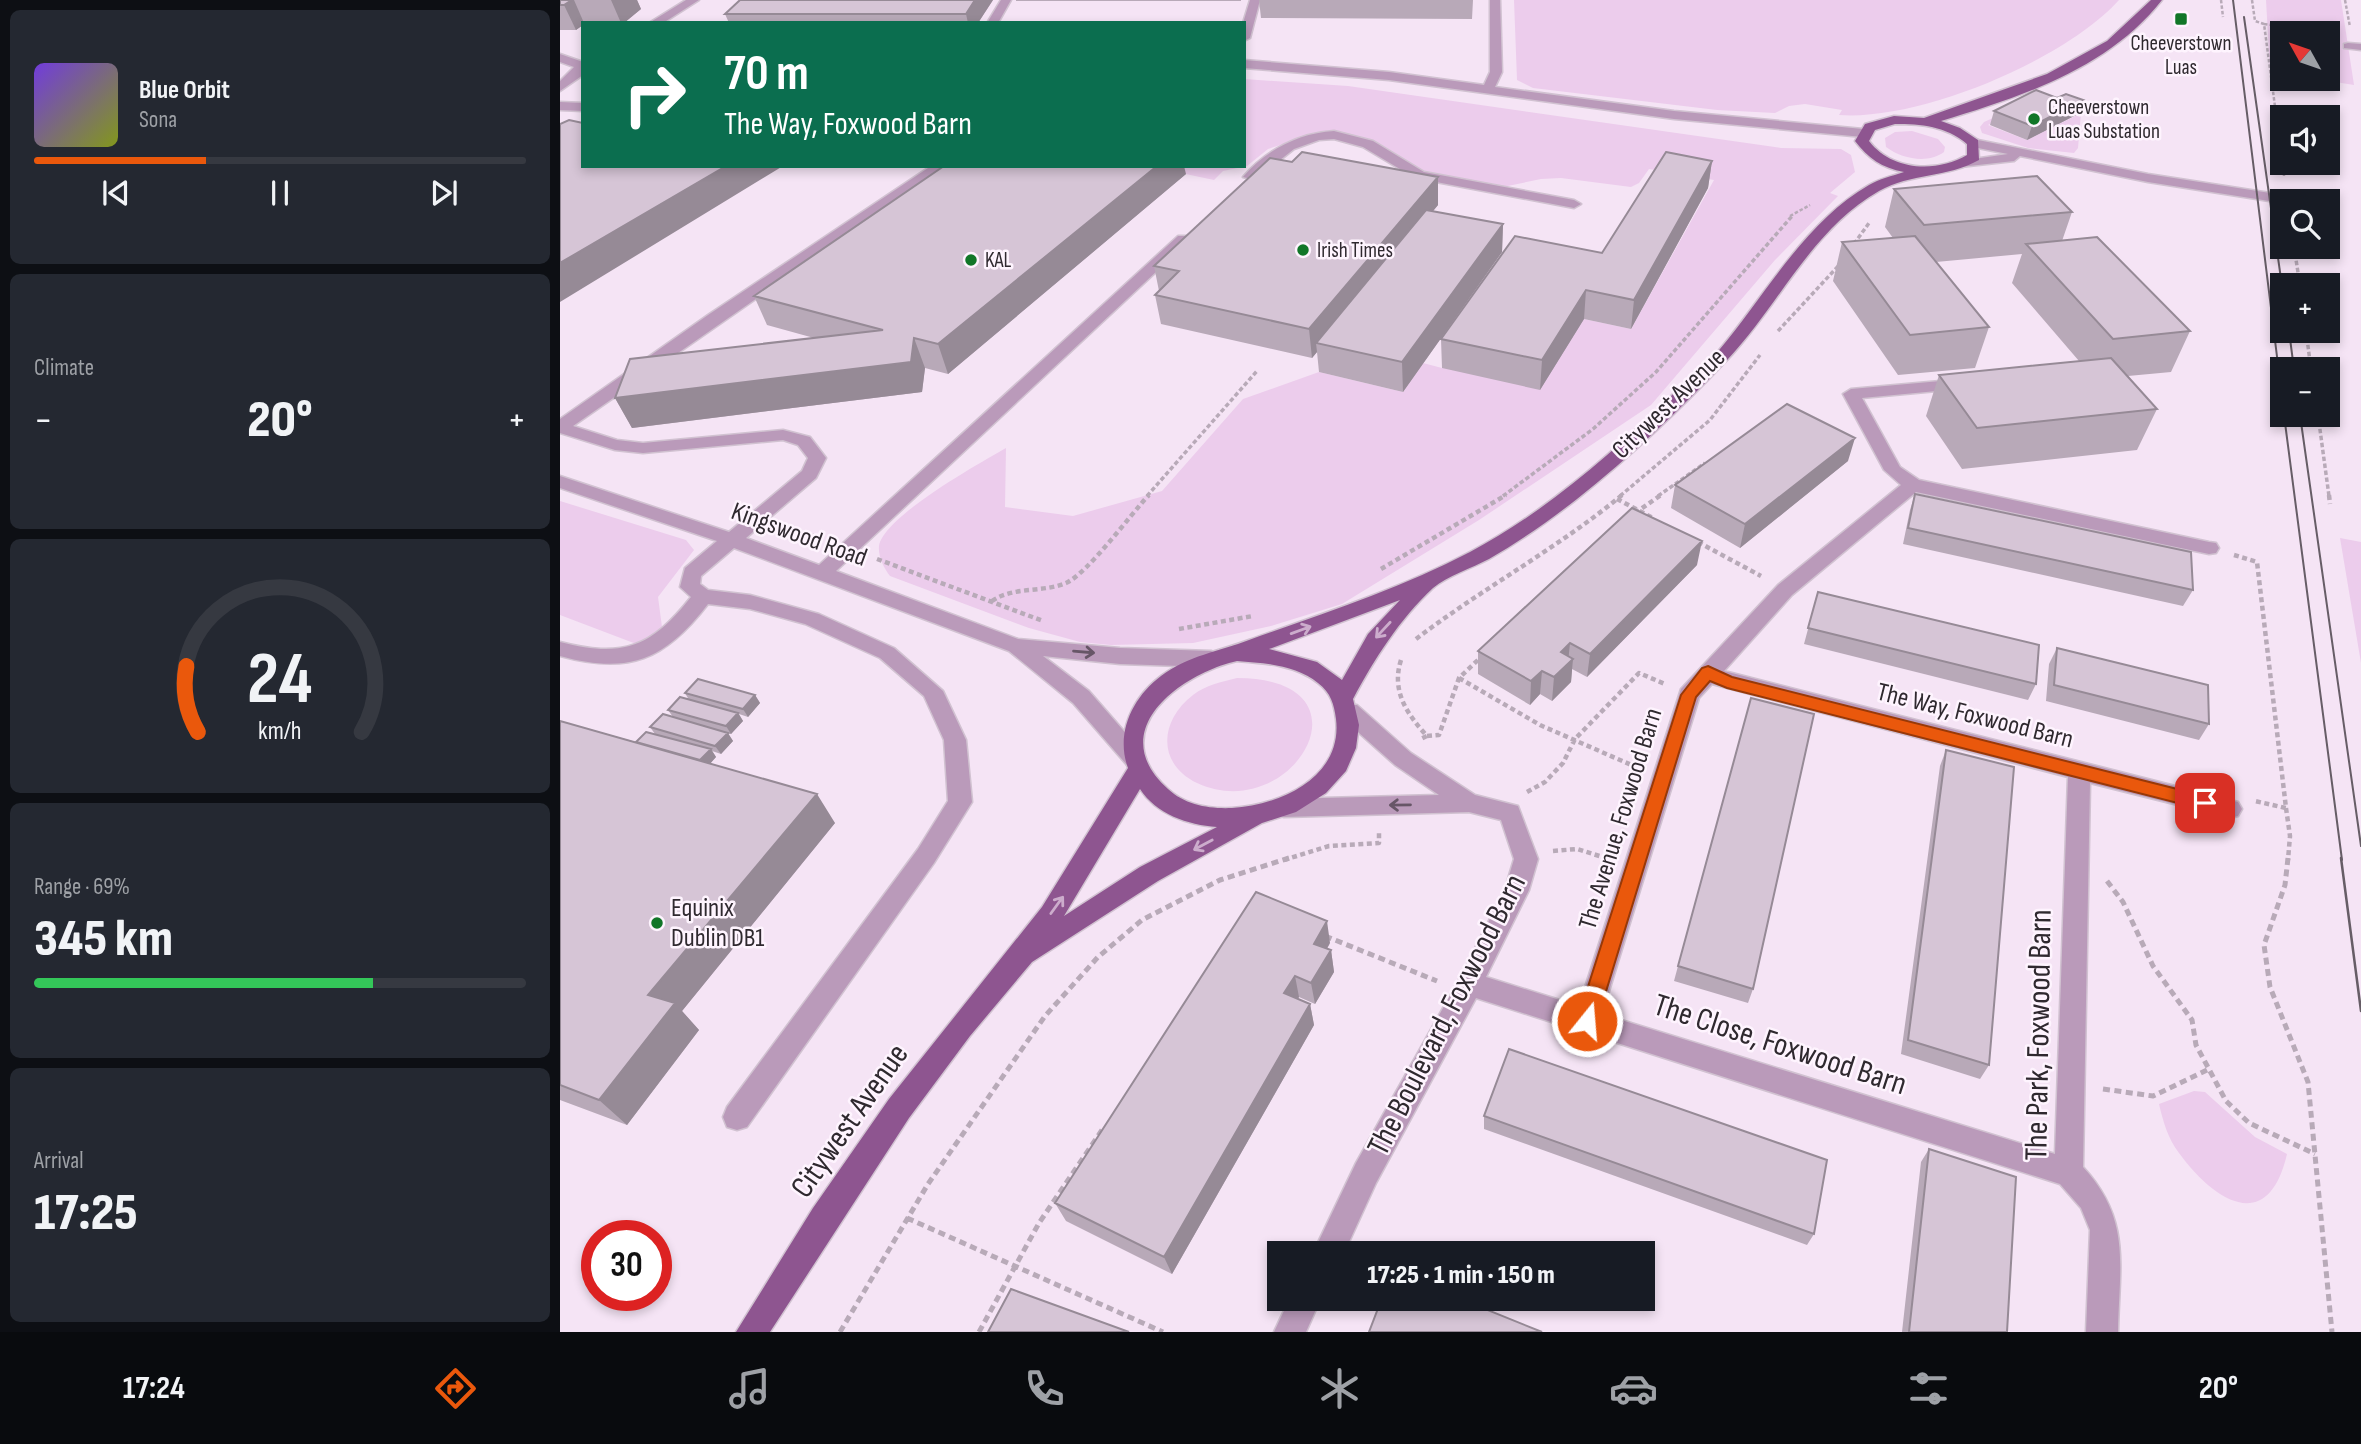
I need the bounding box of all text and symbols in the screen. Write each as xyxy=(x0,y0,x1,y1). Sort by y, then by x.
marker: Cheeverstown Luas xyxy=(2173,11,2189,27)
north arrow xyxy=(2270,21,2340,91)
map controls xyxy=(2270,21,2340,427)
place label: Cheeverstown Luas xyxy=(2130,31,2232,80)
text: 70 m xyxy=(724,45,809,104)
icon: right xyxy=(609,49,700,140)
text: Blue Orbit xyxy=(139,75,230,106)
place label: Cheeverstown Luas Substation xyxy=(2048,95,2160,144)
text: The Way, Foxwood Barn xyxy=(724,105,972,144)
button: sound xyxy=(2270,105,2340,175)
text: Sona xyxy=(139,106,177,134)
marker: Cheeverstown Luas Substation xyxy=(2026,111,2042,127)
icon: previous xyxy=(97,174,135,212)
icon: pause xyxy=(261,174,299,212)
icon: next xyxy=(425,174,463,212)
button: search xyxy=(2270,189,2340,259)
place label: Irish Times xyxy=(1317,238,1393,263)
marker: Irish Times xyxy=(1295,242,1311,258)
place label: KAL xyxy=(985,248,1012,273)
marker: KAL xyxy=(963,252,979,268)
button: + xyxy=(2270,273,2340,343)
street label: Citywest Avenue xyxy=(1606,342,1732,466)
text: Climate xyxy=(34,354,94,382)
button: − xyxy=(2270,357,2340,427)
text: 20° xyxy=(247,389,313,452)
text: − xyxy=(34,398,53,443)
text: + xyxy=(507,398,526,443)
street label: Kingswood Road xyxy=(727,496,871,574)
one-way arrow xyxy=(1375,621,1391,639)
one-way arrow xyxy=(1289,623,1311,635)
text: 24 xyxy=(247,636,313,724)
one-way arrow xyxy=(1072,646,1094,659)
street label: The Way, Foxwood Barn xyxy=(1874,677,2076,755)
street label: The Avenue, Foxwood Barn xyxy=(1573,705,1669,933)
text: km/h xyxy=(258,716,302,747)
pin xyxy=(2175,773,2235,833)
icon: arrive xyxy=(2186,784,2224,822)
one-way arrow xyxy=(1389,798,1412,811)
one-way arrow xyxy=(1193,839,1214,853)
street label: The Boulevard, Foxwood Barn xyxy=(1359,868,1535,1162)
text: Range · 69% xyxy=(34,873,130,901)
place label: Equinix Dublin DB1 xyxy=(671,893,764,954)
one-way arrow xyxy=(1050,896,1065,915)
text: 345 km xyxy=(34,908,173,971)
street label: The Park, Foxwood Barn xyxy=(2017,909,2061,1161)
marker: Equinix Dublin DB1 xyxy=(649,915,665,931)
position arrow xyxy=(1550,984,1624,1058)
street label: The Close, Foxwood Barn xyxy=(1649,986,1911,1104)
street label: Citywest Avenue xyxy=(783,1037,917,1205)
text: Arrival xyxy=(34,1147,83,1175)
text: 17:25 xyxy=(34,1182,138,1245)
speed limit sign: 30 xyxy=(581,1220,672,1311)
text: 17:25 · 1 min · 150 m xyxy=(1367,1260,1555,1291)
icon: directions xyxy=(431,1364,480,1413)
icon: music xyxy=(725,1364,774,1413)
icon: phone xyxy=(1020,1364,1069,1413)
icon: climate xyxy=(1315,1364,1364,1413)
icon: car xyxy=(1609,1364,1658,1413)
icon: filters xyxy=(1904,1364,1953,1413)
text: 17:24 xyxy=(123,1369,185,1408)
text: 20° xyxy=(2199,1369,2238,1408)

